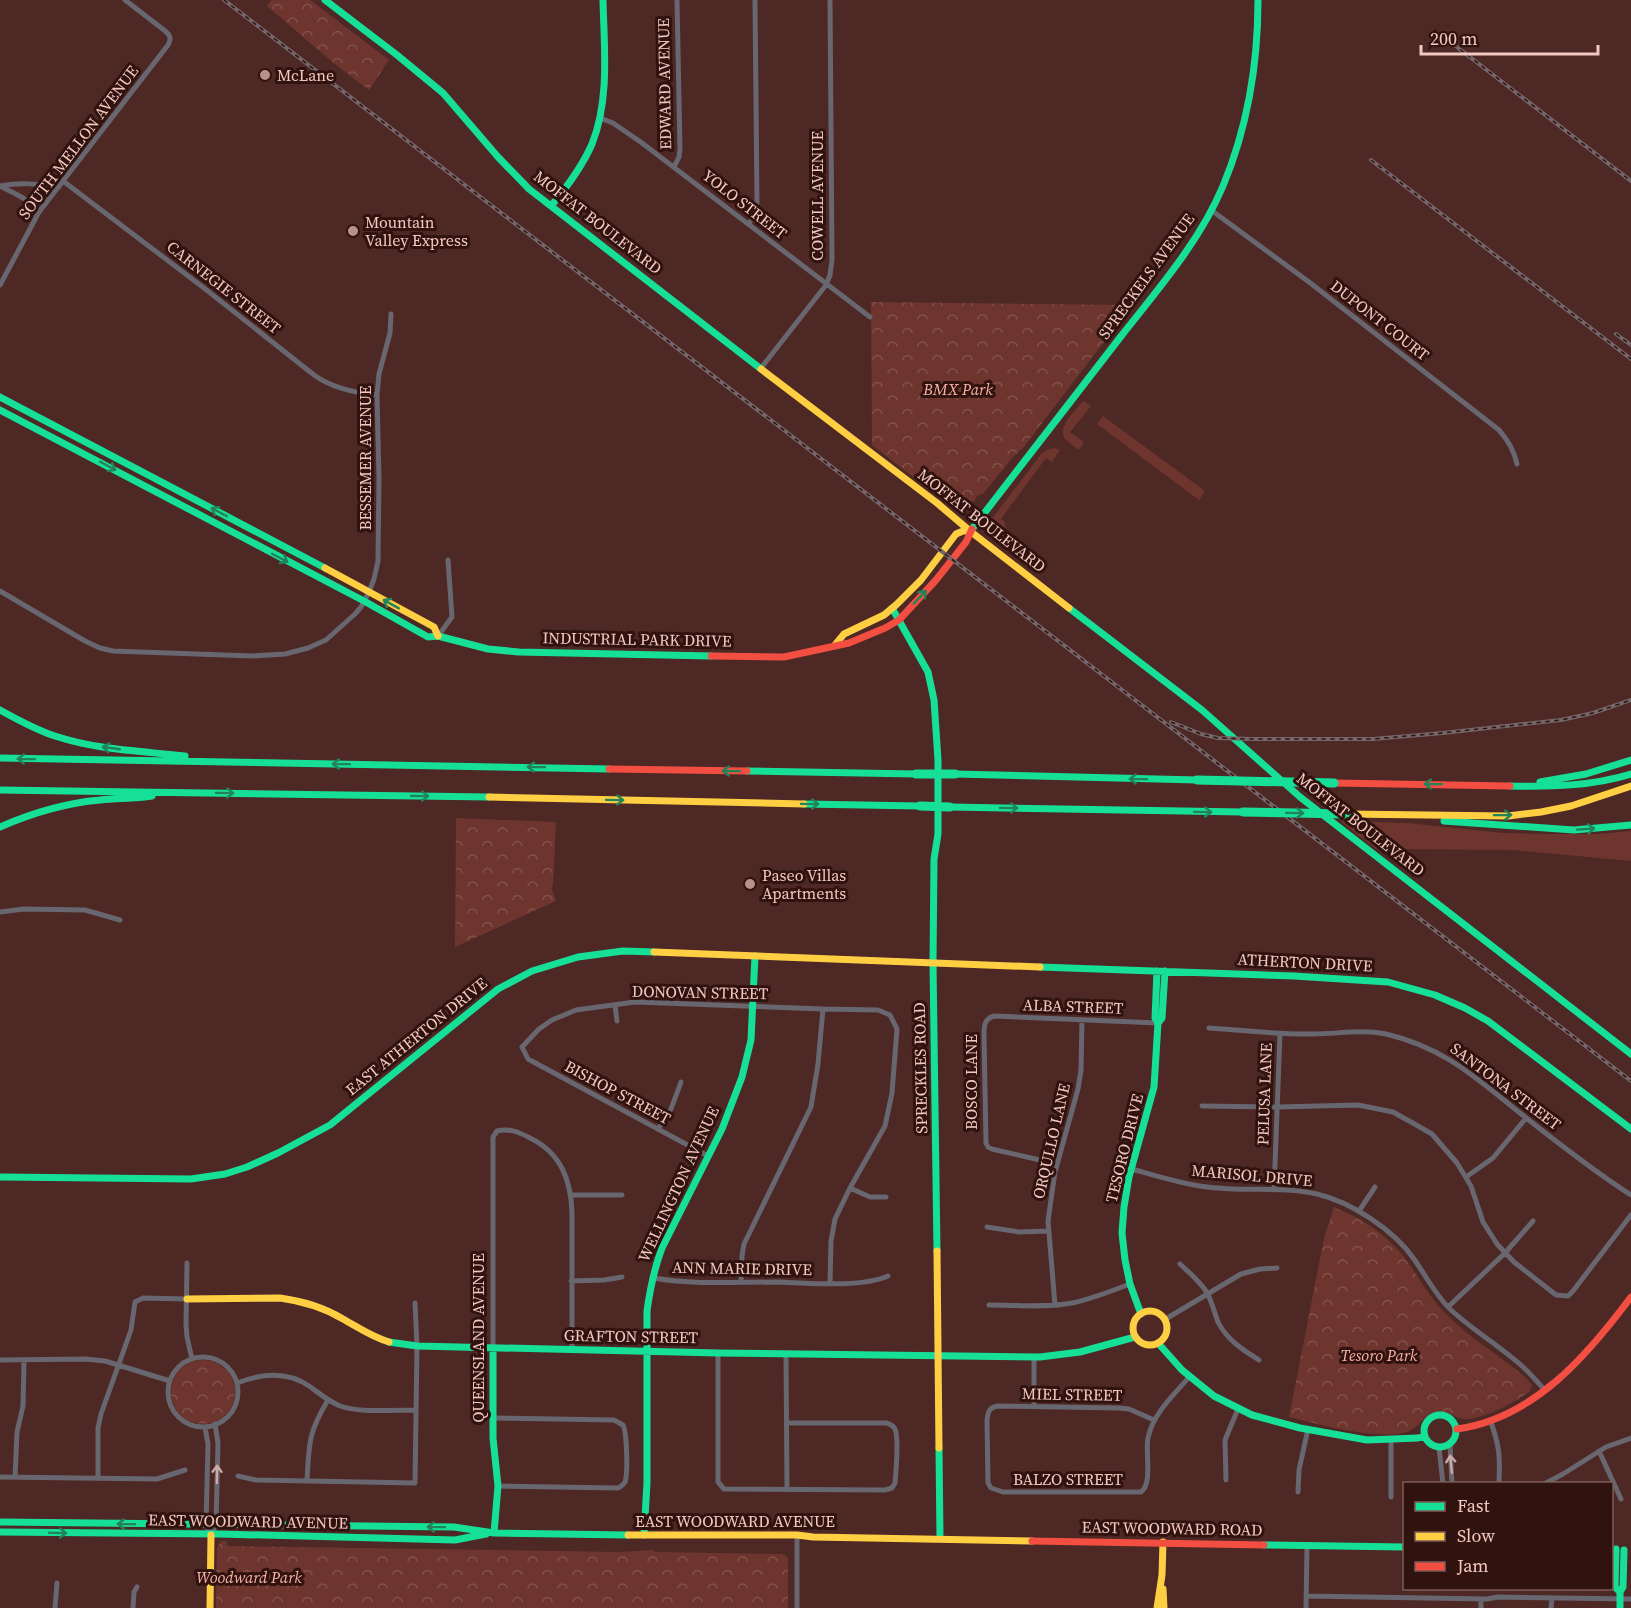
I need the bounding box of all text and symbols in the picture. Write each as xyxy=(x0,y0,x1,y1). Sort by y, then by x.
street label: EDWARD AVENUE xyxy=(652,18,676,150)
scale bar xyxy=(1421,18,1598,56)
text: 200 m xyxy=(1430,26,1477,51)
street label: SOUTH MELLON AVENUE xyxy=(13,60,143,223)
place label: McLane xyxy=(277,64,334,86)
marker: McLane xyxy=(258,68,272,82)
street label: COWELL AVENUE xyxy=(806,131,828,261)
street label: YOLO STREET xyxy=(698,164,792,244)
street label: MOFFAT BOULEVARD xyxy=(529,165,667,279)
street label: SPRECKELS AVENUE xyxy=(1093,208,1199,343)
place label: Mountain Valley Express xyxy=(365,211,468,251)
marker: Mountain Valley Express xyxy=(346,224,360,238)
street label: CARNEGIE STREET xyxy=(162,235,286,339)
street label: DUPONT COURT xyxy=(1326,275,1434,366)
park label: BMX Park xyxy=(922,378,993,400)
street label: BESSEMER AVENUE xyxy=(354,385,376,530)
one-way arrow xyxy=(98,461,116,472)
street label: MOFFAT BOULEVARD xyxy=(913,463,1051,577)
one-way arrow xyxy=(210,506,228,517)
one-way arrow xyxy=(271,552,289,564)
one-way arrow xyxy=(913,590,927,605)
one-way arrow xyxy=(382,598,400,609)
street label: INDUSTRIAL PARK DRIVE xyxy=(542,626,732,652)
one-way arrow xyxy=(102,742,122,753)
one-way arrow xyxy=(17,753,37,764)
one-way arrow xyxy=(332,758,352,769)
one-way arrow xyxy=(527,761,547,773)
one-way arrow xyxy=(722,765,742,776)
street label: MOFFAT BOULEVARD xyxy=(1292,767,1430,881)
one-way arrow xyxy=(1129,773,1149,784)
one-way arrow xyxy=(1423,778,1443,790)
one-way arrow xyxy=(214,787,234,799)
one-way arrow xyxy=(409,790,429,802)
one-way arrow xyxy=(604,794,624,806)
one-way arrow xyxy=(799,798,819,810)
one-way arrow xyxy=(998,802,1018,813)
one-way arrow xyxy=(1193,806,1213,817)
one-way arrow xyxy=(1284,807,1304,819)
one-way arrow xyxy=(1492,810,1512,821)
one-way arrow xyxy=(1576,823,1596,834)
place label: Paseo Villas Apartments xyxy=(762,864,846,904)
marker: Paseo Villas Apartments xyxy=(743,877,757,891)
street label: ATHERTON DRIVE xyxy=(1237,947,1373,977)
street label: EAST ATHERTON DRIVE xyxy=(340,972,492,1100)
street label: DONOVAN STREET xyxy=(632,980,769,1004)
street label: ALBA STREET xyxy=(1022,993,1124,1019)
street label: SPRECKLES ROAD xyxy=(908,1002,932,1134)
street label: BOSCO LANE xyxy=(960,1034,982,1130)
street label: SANTONA STREET xyxy=(1446,1037,1566,1135)
street label: PELUSA LANE xyxy=(1251,1042,1277,1146)
street label: BISHOP STREET xyxy=(561,1055,675,1129)
street label: ORQULLO LANE xyxy=(1027,1081,1075,1201)
street label: TESORO DRIVE xyxy=(1100,1091,1148,1205)
street label: WELLINGTON AVENUE xyxy=(632,1102,724,1265)
street label: MARISOL DRIVE xyxy=(1191,1159,1314,1191)
street label: QUEENSLAND AVENUE xyxy=(467,1253,489,1423)
street label: ANN MARIE DRIVE xyxy=(672,1256,813,1280)
street label: GRAFTON STREET xyxy=(564,1324,699,1348)
park label: Tesoro Park xyxy=(1341,1344,1418,1366)
street label: MIEL STREET xyxy=(1022,1382,1123,1406)
one-way arrow xyxy=(1445,1455,1456,1474)
one-way arrow xyxy=(211,1465,222,1485)
street label: BALZO STREET xyxy=(1013,1468,1123,1490)
legend xyxy=(1403,1482,1613,1590)
text: Fast xyxy=(1457,1493,1490,1518)
street label: EAST WOODWARD AVENUE xyxy=(148,1508,349,1534)
street label: EAST WOODWARD AVENUE xyxy=(635,1510,835,1532)
street label: EAST WOODWARD ROAD xyxy=(1081,1515,1263,1541)
one-way arrow xyxy=(117,1518,137,1530)
one-way arrow xyxy=(426,1521,446,1533)
text: Slow xyxy=(1457,1523,1495,1548)
one-way arrow xyxy=(48,1527,68,1539)
text: Jam xyxy=(1456,1553,1489,1578)
park label: Woodward Park xyxy=(196,1566,302,1588)

